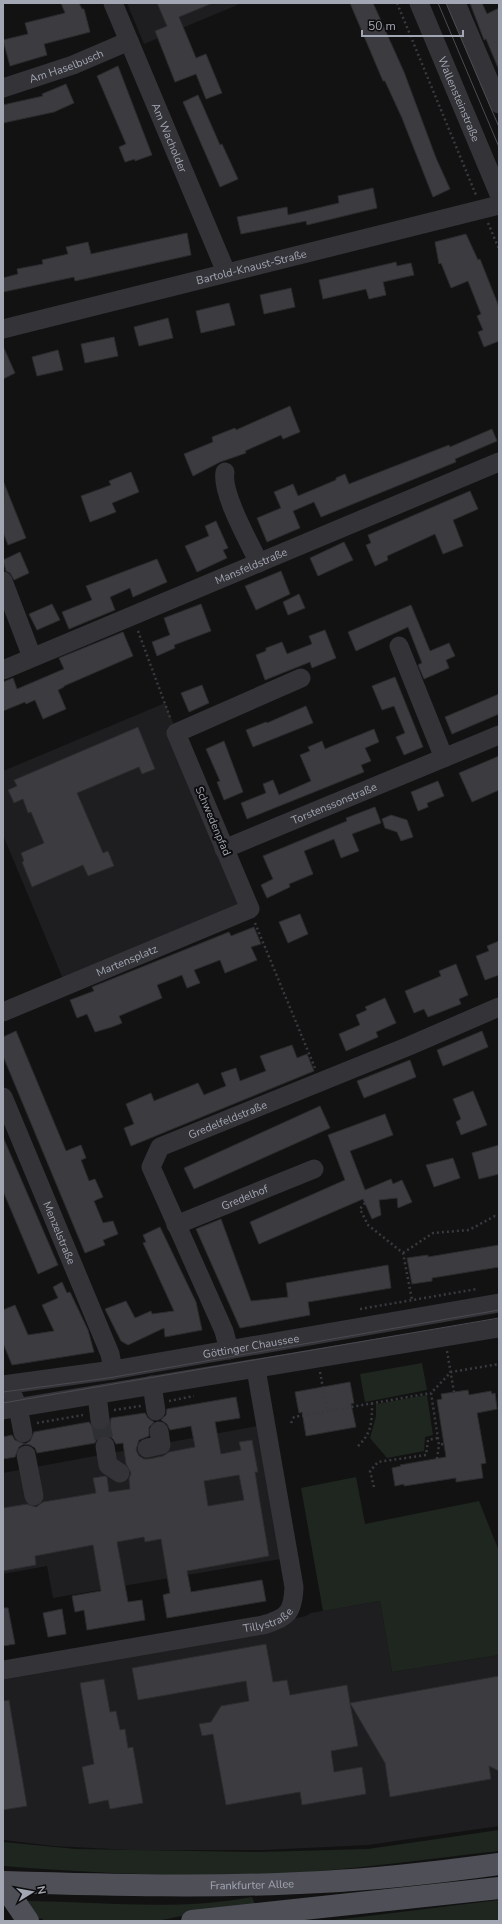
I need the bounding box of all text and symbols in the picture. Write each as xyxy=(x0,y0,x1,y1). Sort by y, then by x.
scale bar xyxy=(362,12,463,38)
text: 50 m xyxy=(368,18,396,34)
street label: Am Haselbusch xyxy=(27,45,106,86)
street label: Wallensteinstraße xyxy=(435,54,484,144)
street label: Am Wacholder xyxy=(148,100,191,175)
street label: Bartold-Knaust-Straße xyxy=(195,246,308,288)
street label: Mansfeldstraße xyxy=(213,544,290,588)
street label: Torstenssonstraße xyxy=(289,779,379,828)
street label: Schwedenpfad xyxy=(192,784,234,858)
street label: Martensplatz xyxy=(94,941,160,980)
street label: Gredelfeldstraße xyxy=(186,1097,269,1142)
street label: Gredelhof xyxy=(219,1181,271,1213)
street label: Menzelstraße xyxy=(40,1199,79,1267)
street label: Göttinger Chaussee xyxy=(202,1330,300,1362)
street label: Tillystraße xyxy=(242,1605,296,1636)
north arrow xyxy=(12,1872,52,1912)
street label: Frankfurter Allee xyxy=(210,1876,294,1893)
text: N xyxy=(33,1885,49,1896)

